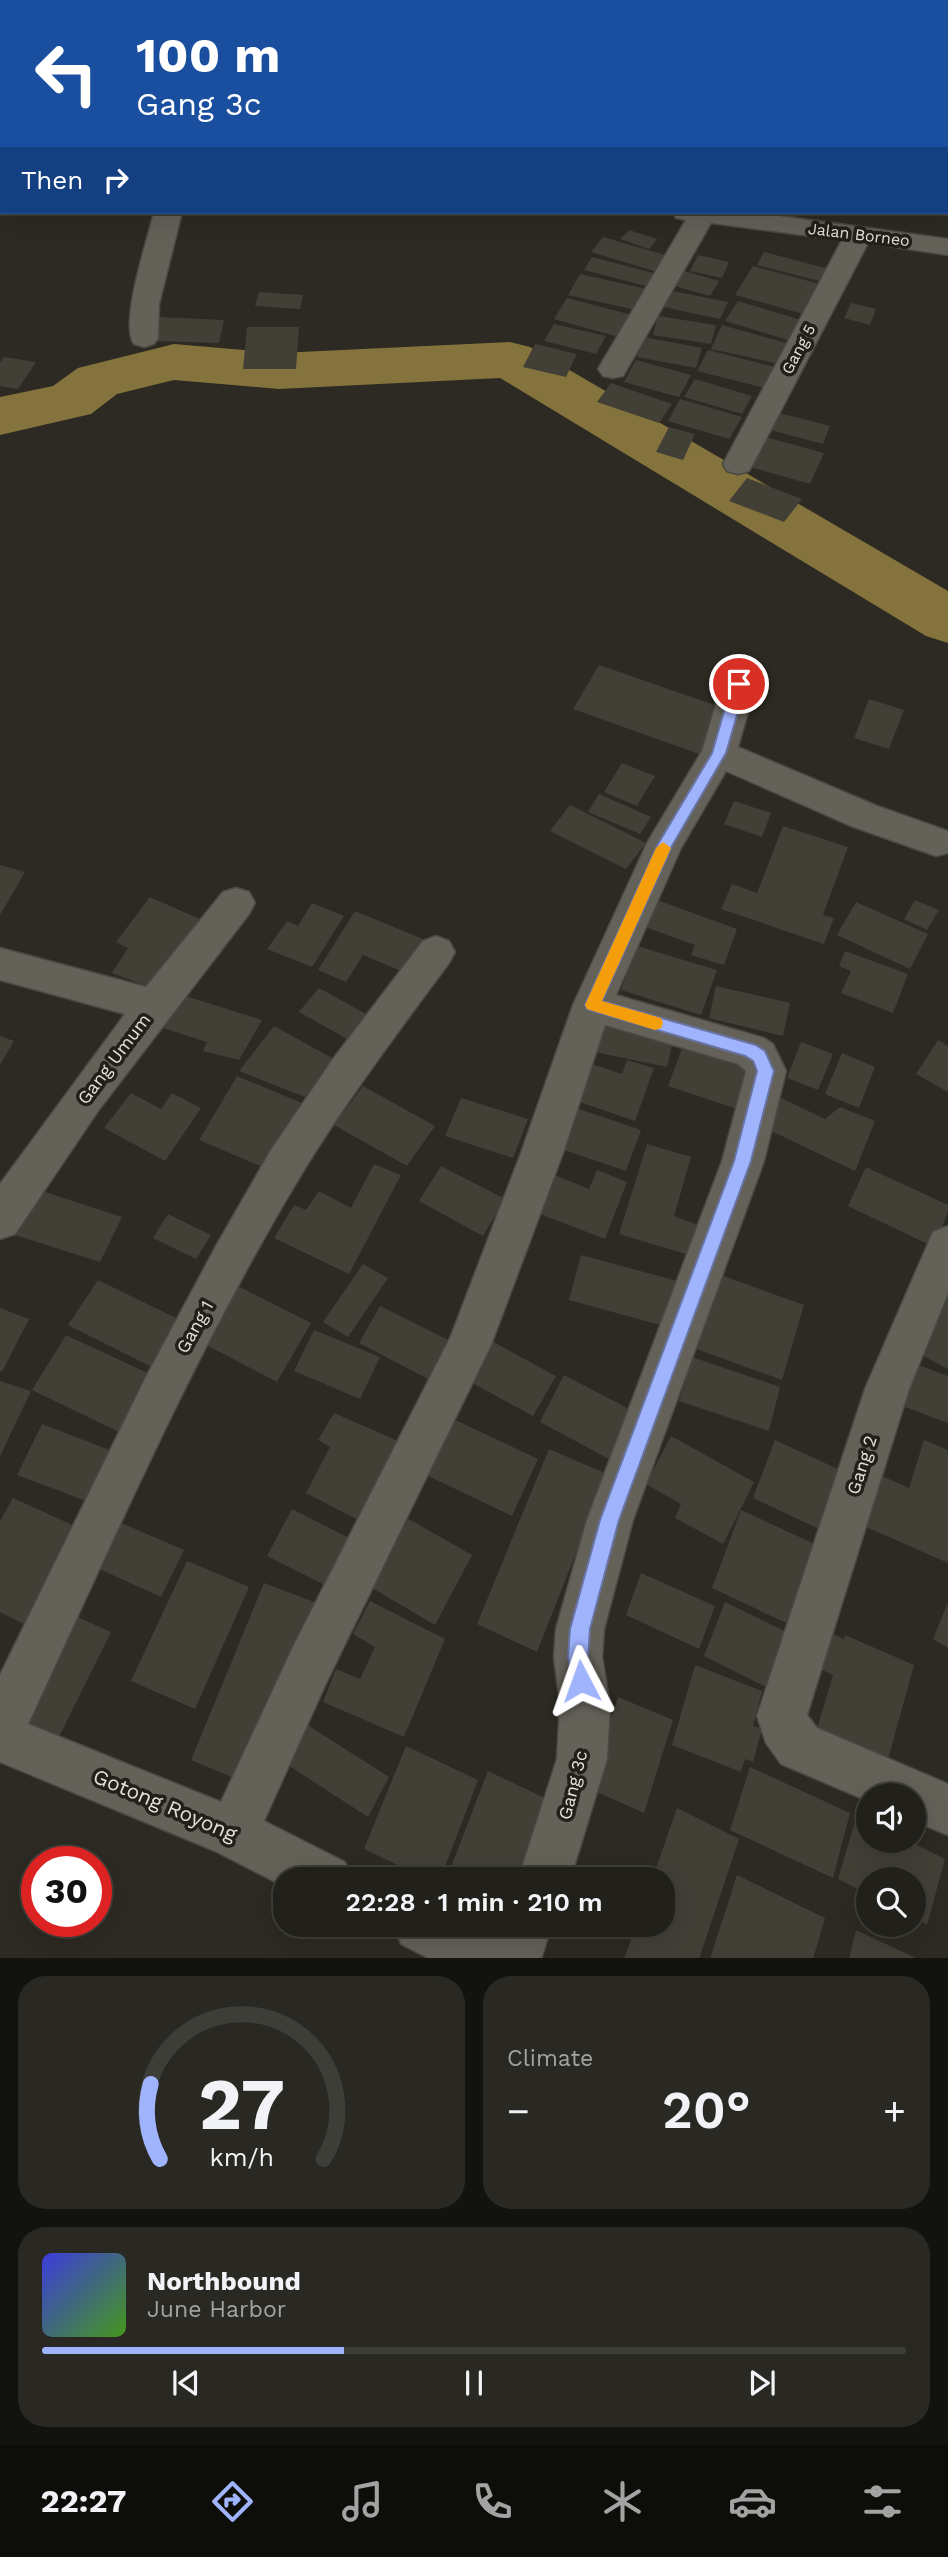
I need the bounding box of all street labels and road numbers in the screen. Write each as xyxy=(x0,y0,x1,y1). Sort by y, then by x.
street label: Jalan Borneo xyxy=(807,219,911,250)
street label: Gang 5 xyxy=(777,321,819,377)
street label: Gang Umum xyxy=(73,1009,155,1108)
street label: Gang 1 xyxy=(172,1297,218,1357)
street label: Gang 2 xyxy=(842,1433,881,1497)
street label: Gang 3c xyxy=(554,1748,591,1822)
street label: Gotong Royong xyxy=(89,1763,242,1846)

